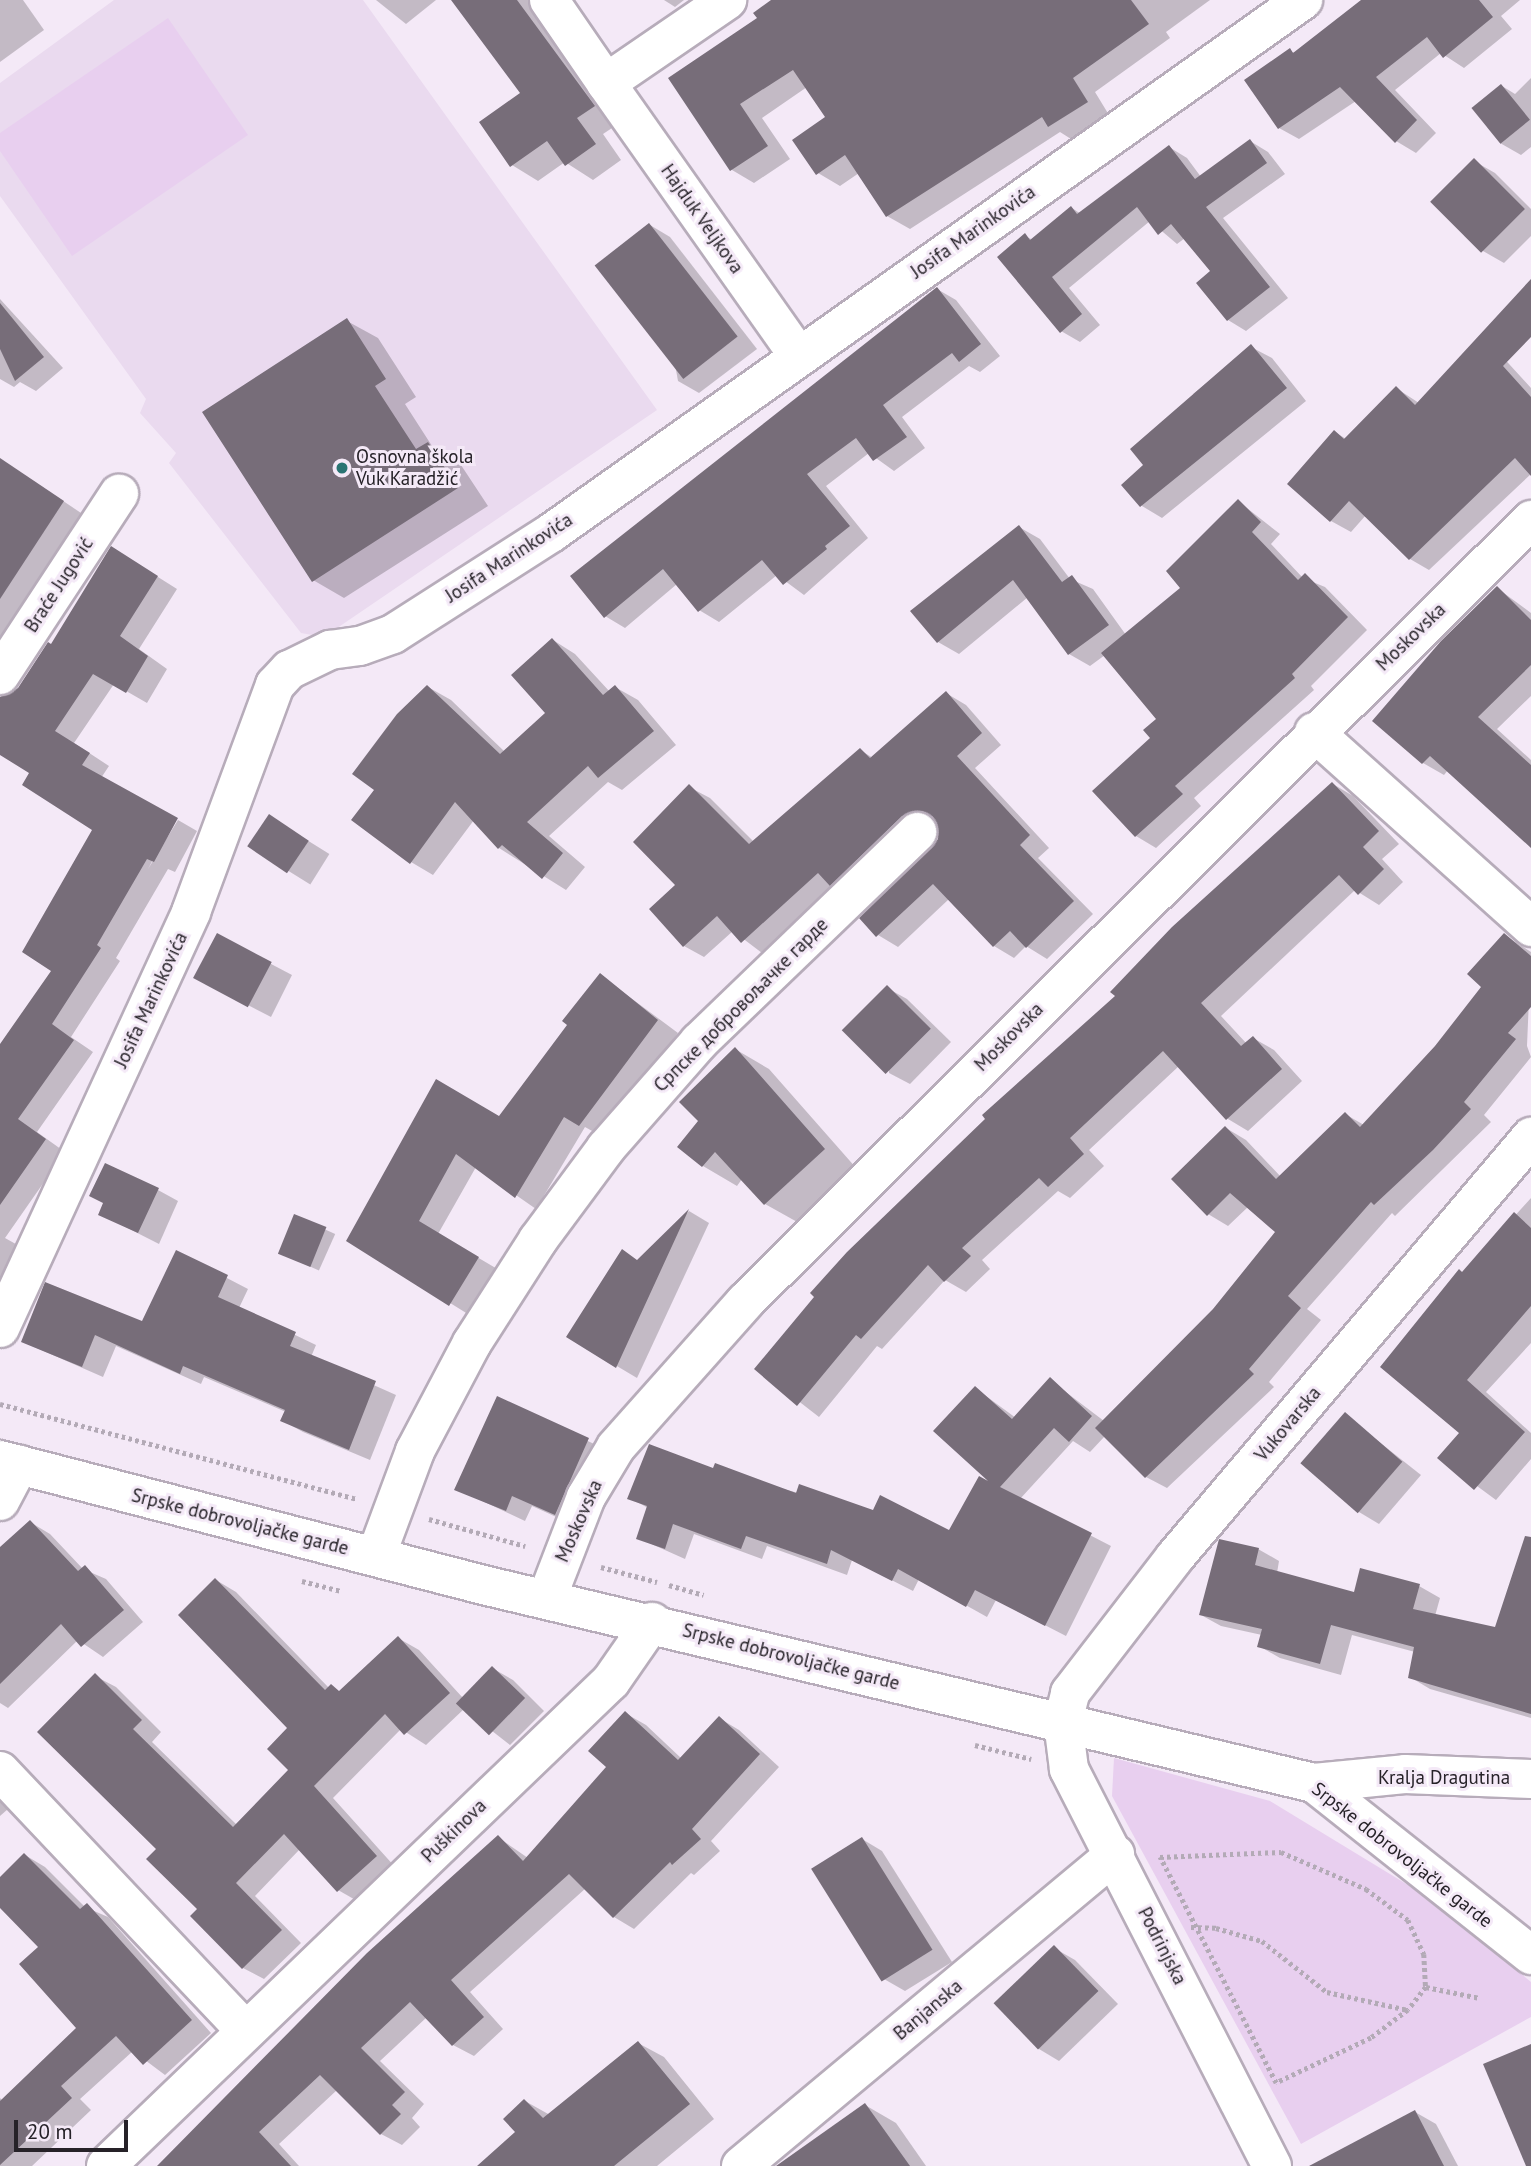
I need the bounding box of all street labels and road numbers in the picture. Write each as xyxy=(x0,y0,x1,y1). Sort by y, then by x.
street label: Hajduk Veljkova xyxy=(656,160,748,278)
street label: Josifa Marinkovića xyxy=(906,181,1040,283)
street label: Josifa Marinkovića xyxy=(441,508,577,608)
street label: Braće Jugović xyxy=(20,533,98,637)
street label: Moskovska xyxy=(1372,598,1450,676)
street label: Српске добровољачке гарде xyxy=(649,913,833,1097)
street label: Josifa Marinkovića xyxy=(110,929,192,1071)
street label: Moskovska xyxy=(970,998,1048,1076)
street label: Vukovarska xyxy=(1250,1382,1326,1466)
street label: Moskovska xyxy=(551,1476,607,1566)
street label: Srpske dobrovoljačke garde xyxy=(129,1484,351,1560)
street label: Srpske dobrovoljačke garde xyxy=(680,1619,902,1695)
street label: Kralja Dragutina xyxy=(1378,1767,1510,1789)
street label: Srpske dobrovoljačke garde xyxy=(1307,1777,1497,1933)
street label: Puškinova xyxy=(417,1795,491,1867)
street label: Podrinjska xyxy=(1133,1903,1191,1989)
street label: Banjanska xyxy=(889,1975,967,2045)

